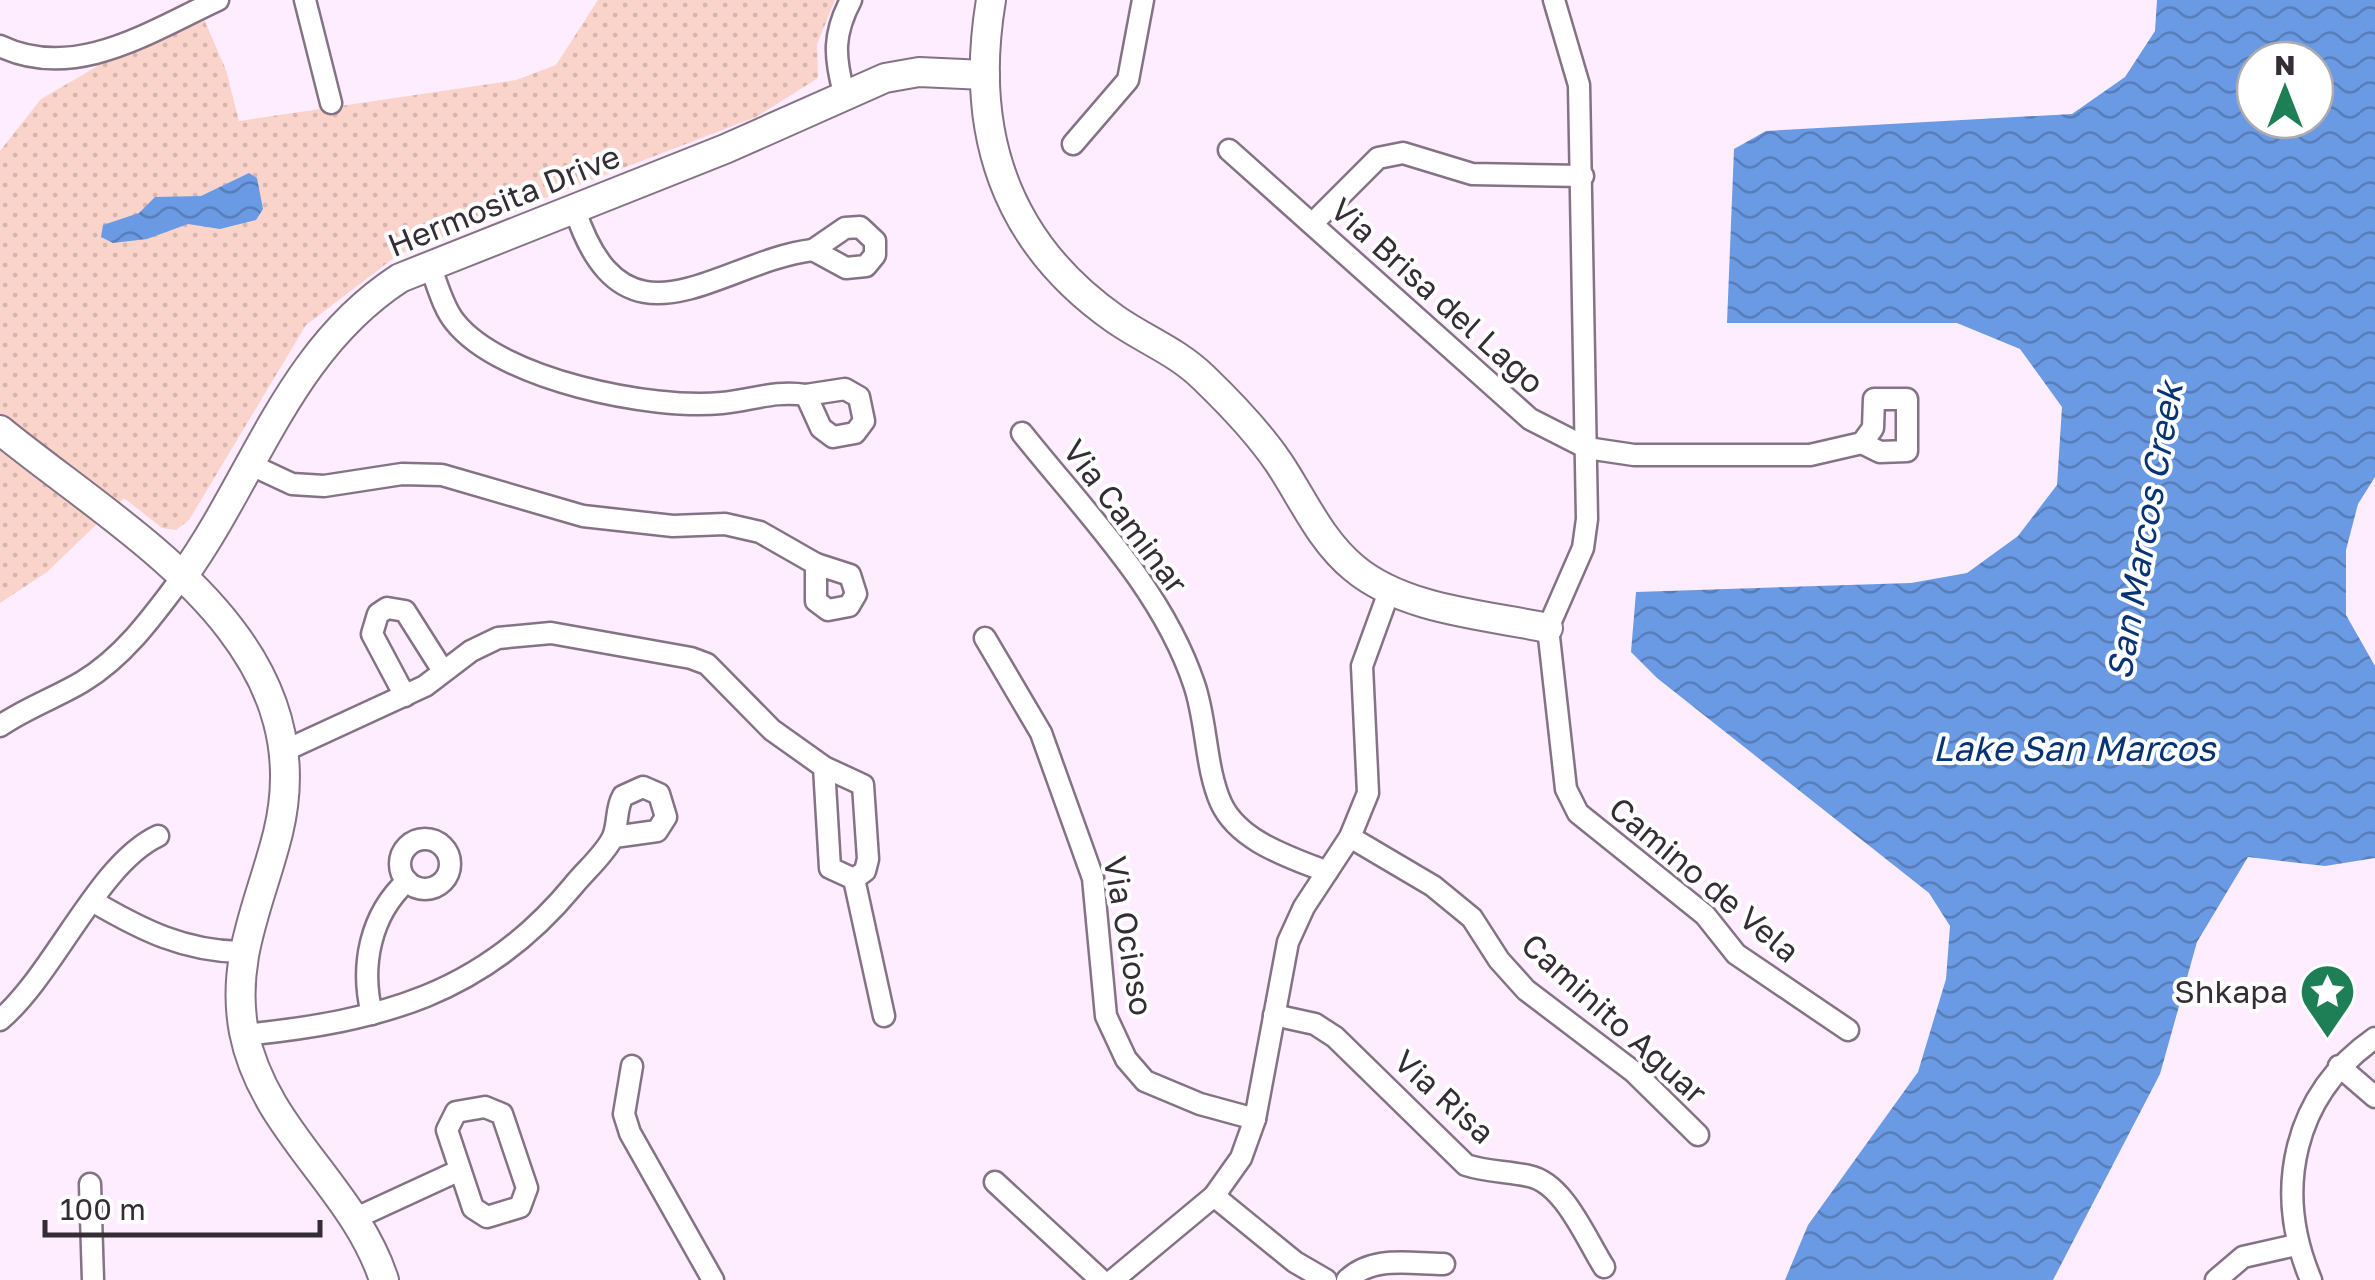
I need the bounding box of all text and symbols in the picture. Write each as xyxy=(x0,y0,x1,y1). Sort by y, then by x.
north arrow xyxy=(2235,40,2335,140)
text: N xyxy=(2274,48,2296,81)
street label: Hermosita Drive xyxy=(382,136,625,264)
street label: Via Brisa del Lago xyxy=(1323,190,1552,401)
water label: San Marcos Creek xyxy=(2097,376,2191,682)
street label: Via Caminar xyxy=(1056,432,1196,601)
water label: Lake San Marcos xyxy=(1933,727,2217,769)
street label: Camino de Vela xyxy=(1602,789,1807,970)
street label: Via Ocioso xyxy=(1096,853,1162,1018)
street label: Caminito Aguar xyxy=(1514,925,1715,1111)
place icon: Shkapa xyxy=(2297,962,2357,1041)
place label: Shkapa xyxy=(2174,972,2288,1010)
street label: Via Risa xyxy=(1387,1041,1503,1151)
scale bar xyxy=(45,1175,320,1237)
text: 100 m xyxy=(60,1191,146,1227)

